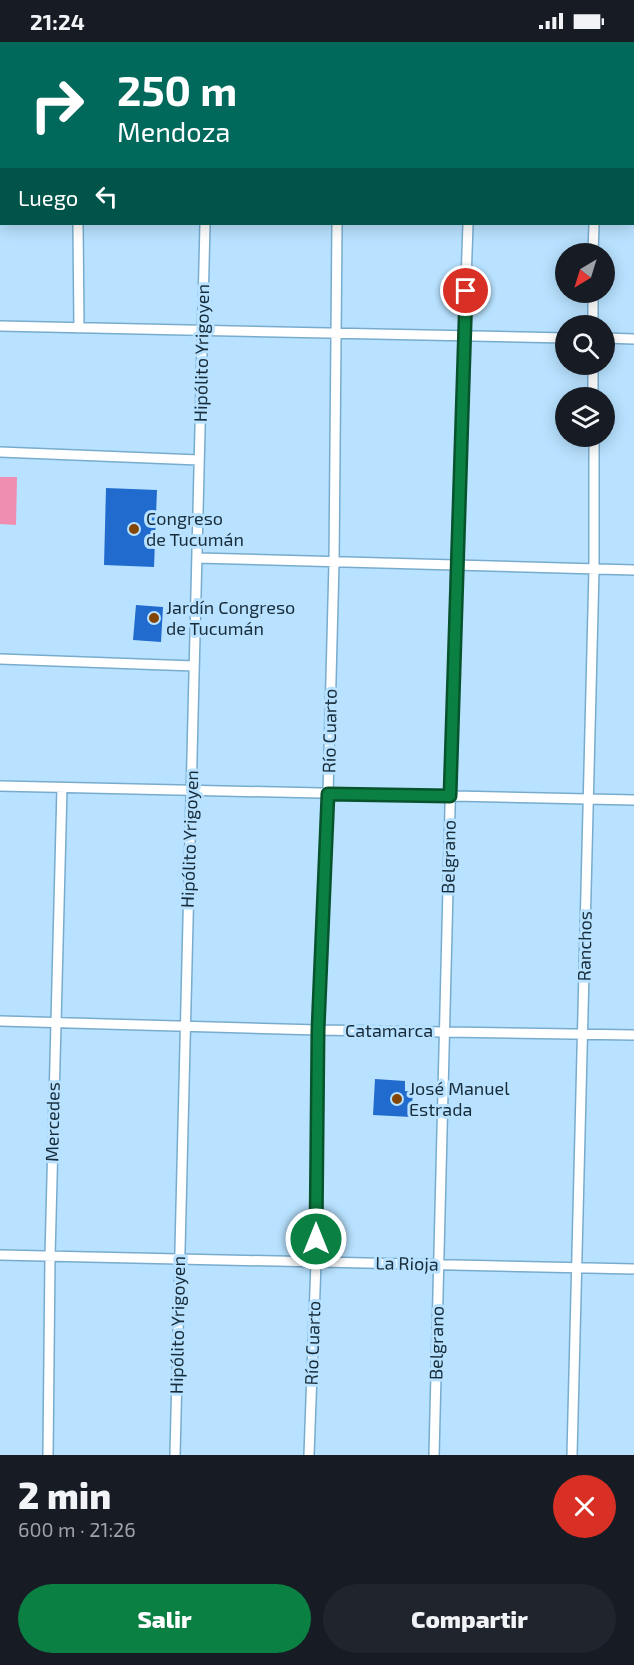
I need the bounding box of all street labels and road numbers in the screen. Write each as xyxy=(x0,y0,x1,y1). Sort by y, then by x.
street label: Hipólito Yrigoyen xyxy=(189,284,213,422)
street label: Río Cuarto xyxy=(317,689,341,773)
street label: Hipólito Yrigoyen xyxy=(176,770,202,908)
street label: Belgrano xyxy=(436,820,460,894)
street label: Ranchos xyxy=(572,911,596,981)
street label: Catamarca xyxy=(345,1019,433,1041)
street label: Mercedes xyxy=(40,1082,64,1162)
street label: La Rioja xyxy=(375,1251,439,1275)
street label: Hipólito Yrigoyen xyxy=(165,1256,189,1394)
street label: Río Cuarto xyxy=(300,1300,324,1386)
street label: Belgrano xyxy=(424,1306,448,1380)

